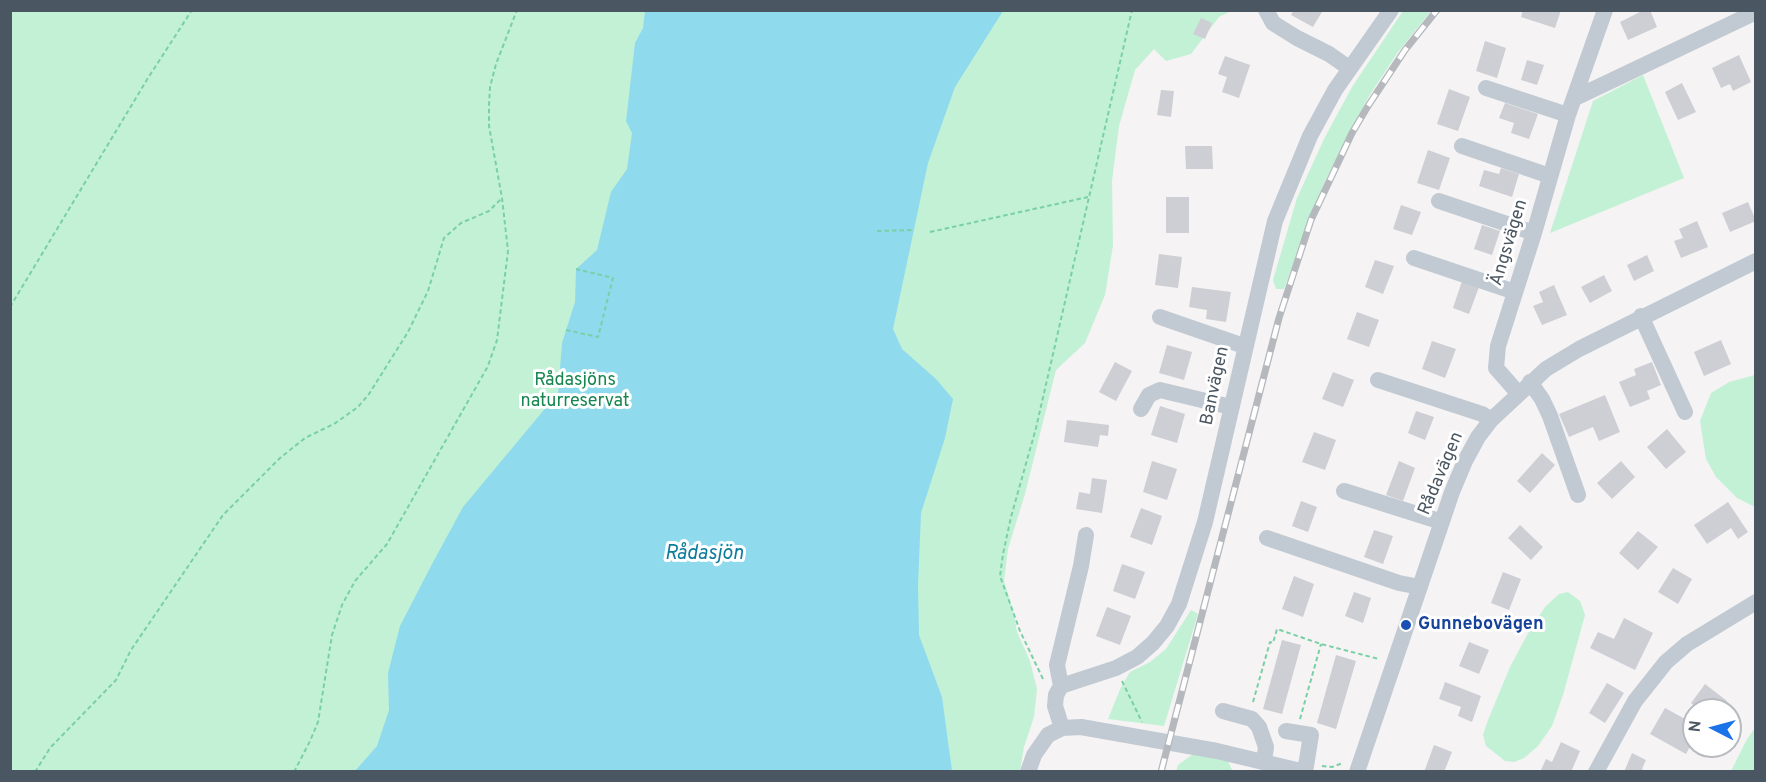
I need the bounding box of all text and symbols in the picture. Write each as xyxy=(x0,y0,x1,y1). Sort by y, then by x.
street label: Ängsvägen xyxy=(1487,197,1533,289)
street label: Banvägen xyxy=(1197,345,1235,427)
park label: Rådasjöns naturreservat xyxy=(520,370,630,412)
street label: Rådavägen xyxy=(1415,429,1469,519)
water label: Rådasjön xyxy=(665,543,743,567)
place label: Gunnebovägen xyxy=(1418,614,1544,636)
marker: Gunnebovägen xyxy=(1399,618,1413,632)
north arrow xyxy=(1682,698,1742,758)
text: N xyxy=(1686,720,1707,733)

